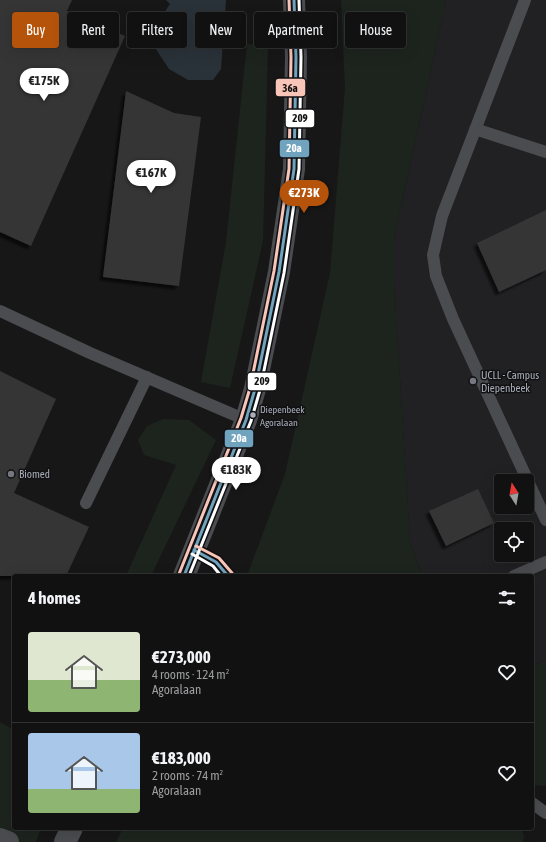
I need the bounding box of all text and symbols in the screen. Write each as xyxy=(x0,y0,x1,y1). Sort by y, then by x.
chip: Buy xyxy=(12,12,59,48)
chip: Rent xyxy=(67,12,119,48)
chip: Filters xyxy=(127,12,187,48)
chip: New xyxy=(195,12,246,48)
chip: Apartment xyxy=(254,12,337,48)
chip: House xyxy=(345,12,406,48)
pin: €175K xyxy=(16,68,72,102)
text: €175K xyxy=(29,73,59,88)
line badge: 36a xyxy=(275,78,306,97)
text: 36a xyxy=(282,82,298,94)
line badge: 209 xyxy=(285,109,315,128)
text: 209 xyxy=(292,112,308,124)
line badge: 20a xyxy=(279,139,310,158)
text: 20a xyxy=(286,142,302,154)
pin: €167K xyxy=(123,160,179,194)
text: €167K xyxy=(136,165,166,180)
pin: €273K xyxy=(276,180,332,214)
text: €273K xyxy=(289,185,319,200)
place label: UCLL - Campus Diepenbeek xyxy=(481,369,539,394)
line badge: 209 xyxy=(247,372,277,391)
text: 209 xyxy=(254,375,270,387)
marker: UCLL - Campus Diepenbeek xyxy=(468,376,478,386)
place label: Diepenbeek Agoralaan xyxy=(260,404,305,428)
marker: Diepenbeek Agoralaan xyxy=(248,410,258,420)
line badge: 20a xyxy=(224,429,254,448)
text: 20a xyxy=(231,432,247,444)
pin: €183K xyxy=(208,457,264,491)
text: €183K xyxy=(221,462,251,477)
place label: Biomed xyxy=(19,468,50,480)
marker: Biomed xyxy=(6,469,16,479)
north arrow xyxy=(494,474,534,514)
map controls xyxy=(494,474,534,562)
button: locate xyxy=(494,522,534,562)
icon: filters xyxy=(496,587,518,609)
text: 4 homes xyxy=(28,588,81,608)
text: €273,000 xyxy=(152,647,211,667)
icon: home xyxy=(60,648,108,696)
icon: heart xyxy=(496,661,518,683)
text: 4 rooms · 124 m² xyxy=(152,667,229,682)
text: Agoralaan xyxy=(152,682,201,697)
text: €183,000 xyxy=(152,748,211,768)
icon: home xyxy=(60,749,108,797)
icon: heart xyxy=(496,762,518,784)
text: 2 rooms · 74 m² xyxy=(152,768,223,783)
text: Agoralaan xyxy=(152,783,201,798)

